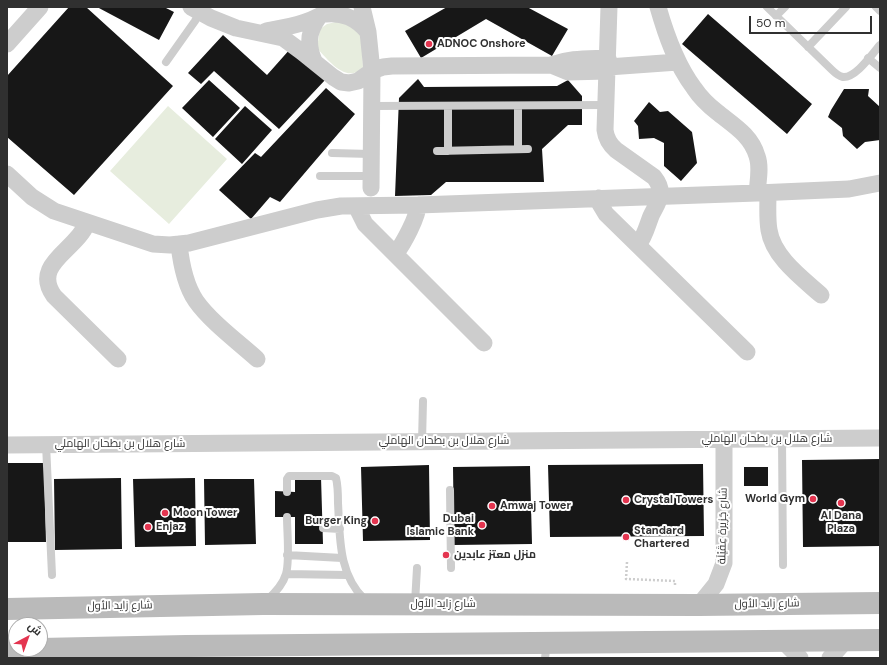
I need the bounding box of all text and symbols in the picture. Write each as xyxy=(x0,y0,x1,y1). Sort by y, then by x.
scale bar xyxy=(751,8,874,34)
text: 50 m xyxy=(756,15,785,31)
place label: ADNOC Onshore xyxy=(437,37,526,51)
marker: ADNOC Onshore xyxy=(424,39,434,49)
street label: شارع هلال بن بطحان الهاملي xyxy=(702,432,832,446)
street label: شارع هلال بن بطحان الهاملي xyxy=(379,434,509,448)
street label: شارع هلال بن بطحان الهاملي xyxy=(55,437,185,451)
street label: شارع جَزيرة عِقَيْلَة xyxy=(716,488,730,564)
place label: World Gym xyxy=(745,492,805,506)
place label: Crystal Towers xyxy=(634,493,713,507)
marker: World Gym xyxy=(808,494,818,504)
marker: Crystal Towers xyxy=(621,495,631,505)
marker: Al Dana Plaza xyxy=(836,498,846,508)
place label: Amwaj Tower xyxy=(500,499,571,513)
marker: Amwaj Tower xyxy=(487,501,497,511)
place label: Moon Tower xyxy=(173,506,238,520)
marker: Moon Tower xyxy=(160,508,170,518)
place label: Al Dana Plaza xyxy=(821,509,861,535)
place label: Dubai Islamic Bank xyxy=(407,512,474,538)
place label: Burger King xyxy=(305,514,367,528)
marker: Burger King xyxy=(370,516,380,526)
place label: Enjaz xyxy=(156,520,184,534)
marker: Dubai Islamic Bank xyxy=(477,520,487,530)
marker: Enjaz xyxy=(143,522,153,532)
place label: Standard Chartered xyxy=(634,524,689,550)
marker: Standard Chartered xyxy=(621,532,631,542)
place label: منزل معتز عابدين xyxy=(454,548,536,562)
marker: منزل معتز عابدين xyxy=(441,550,451,560)
street label: شارع زايد الأول xyxy=(410,597,476,611)
street label: شارع زايد الأول xyxy=(734,597,800,611)
street label: شارع زايد الأول xyxy=(87,599,153,613)
north arrow xyxy=(8,617,48,657)
text: ش xyxy=(25,619,45,639)

